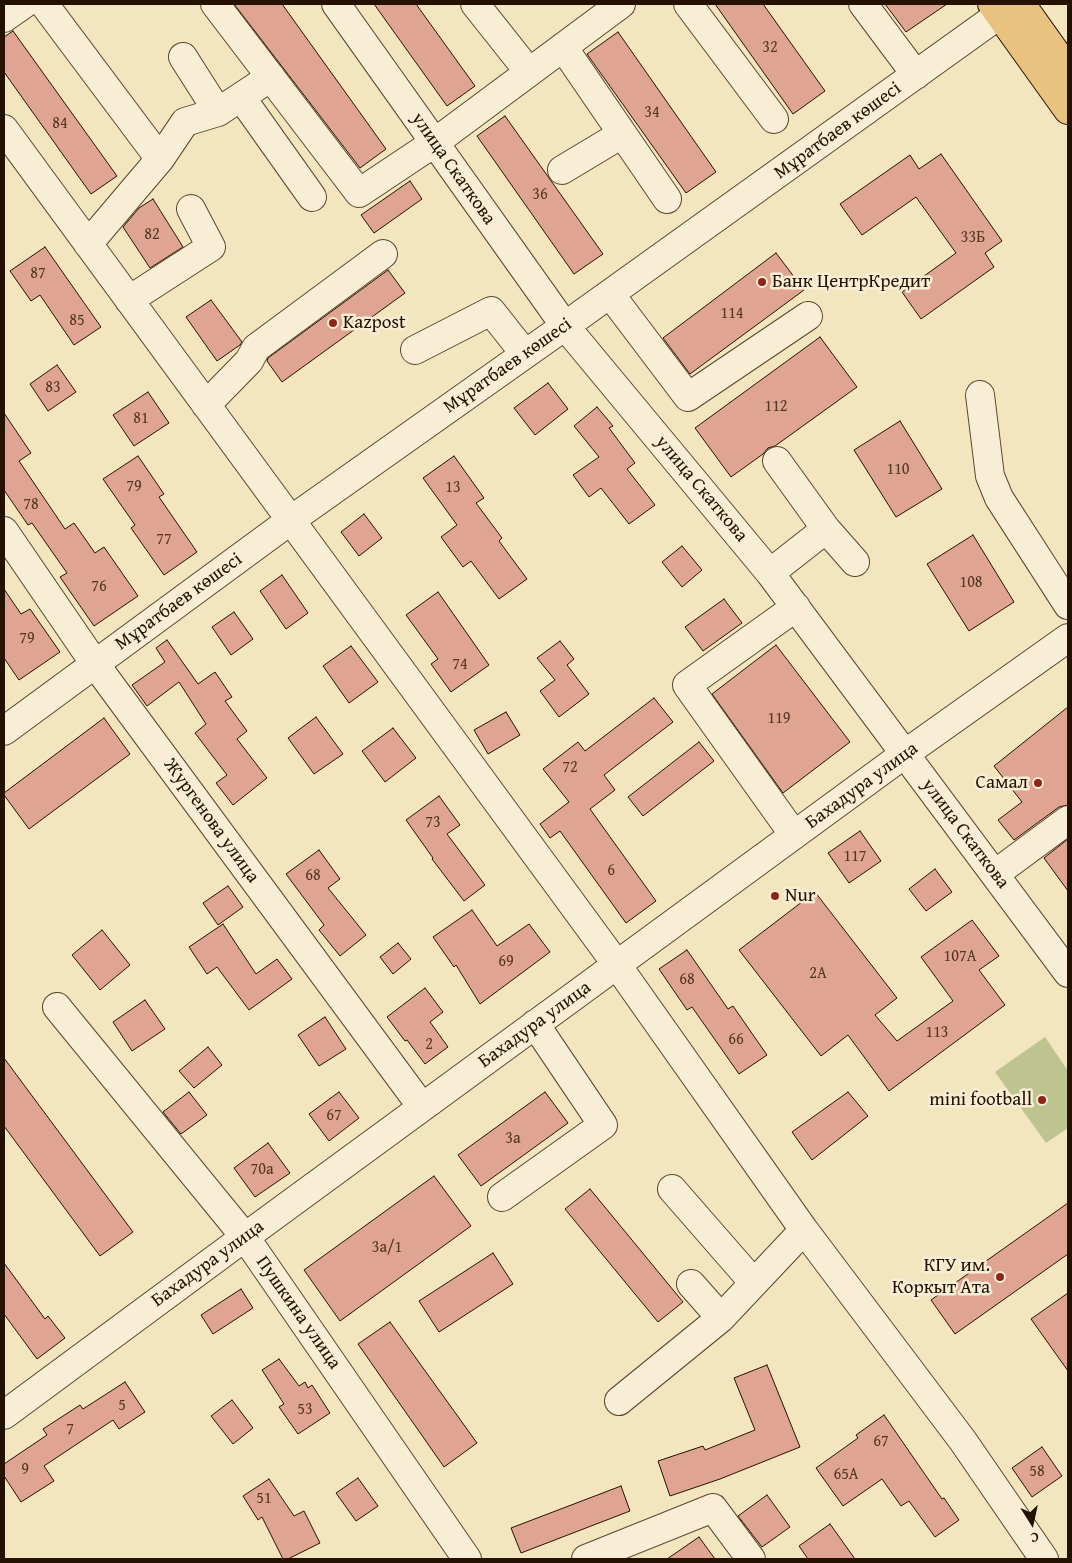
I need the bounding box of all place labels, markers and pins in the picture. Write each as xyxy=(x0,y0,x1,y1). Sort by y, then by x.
place label: Банк ЦентрКредит xyxy=(772,271,930,293)
marker: Банк ЦентрКредит xyxy=(756,276,768,288)
place label: Kazpost xyxy=(343,312,406,334)
marker: Kazpost xyxy=(327,317,339,329)
place label: Самал xyxy=(976,772,1028,794)
marker: Самал xyxy=(1032,777,1044,789)
place label: Nur xyxy=(785,885,816,907)
marker: Nur xyxy=(769,890,781,902)
place label: mini football xyxy=(929,1089,1032,1111)
marker: mini football xyxy=(1036,1094,1048,1106)
place label: КГУ им. Коркыт Ата xyxy=(892,1255,990,1299)
marker: КГУ им. Коркыт Ата xyxy=(994,1271,1006,1283)

